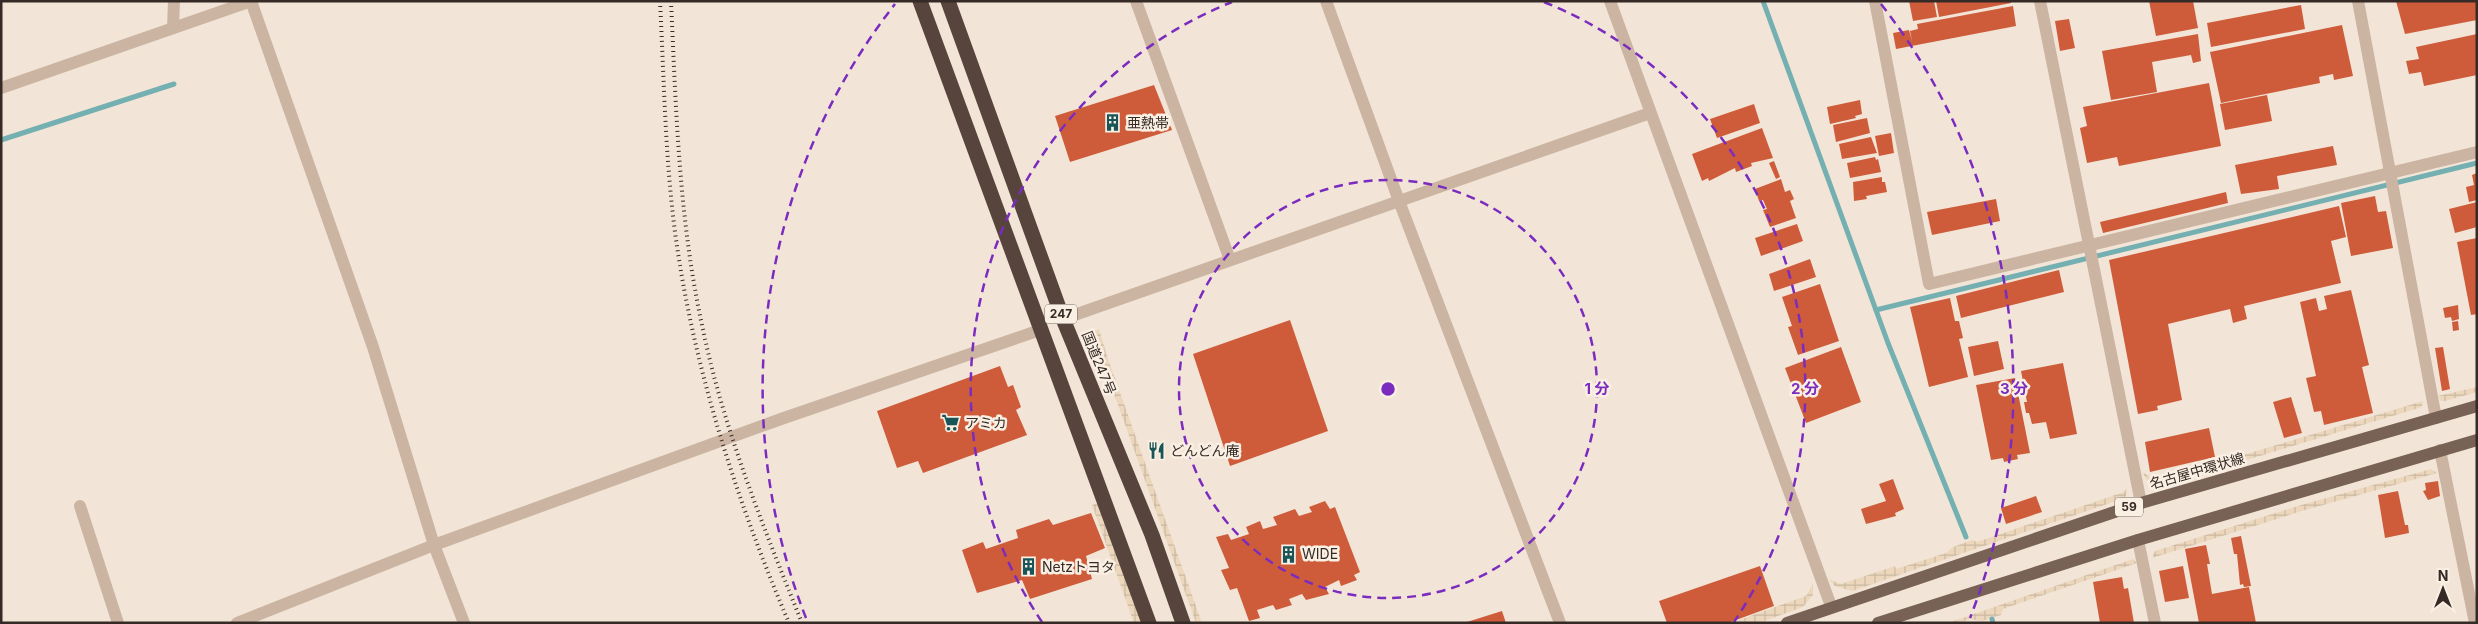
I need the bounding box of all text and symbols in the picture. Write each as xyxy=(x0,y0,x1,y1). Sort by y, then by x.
building icon: 亜熱帯 xyxy=(1103,113,1123,133)
place label: 亜熱帯 xyxy=(1127,114,1169,131)
road number: 247 xyxy=(1045,304,1077,324)
street label: 国道247号 xyxy=(1079,328,1120,397)
text: 1 分 xyxy=(1584,379,1610,398)
text: 2 分 xyxy=(1791,379,1819,398)
text: 3 分 xyxy=(2000,379,2028,398)
centre of rings xyxy=(1379,380,1397,398)
supermarket icon: アミカ xyxy=(941,413,961,433)
place label: アミカ xyxy=(965,414,1007,431)
restaurant icon: どんどん庵 xyxy=(1146,441,1166,461)
place label: どんどん庵 xyxy=(1170,442,1240,459)
street label: 名古屋中環状線 xyxy=(2147,449,2246,492)
road number: 59 xyxy=(2115,498,2143,516)
building icon: WIDE xyxy=(1278,544,1298,564)
place label: WIDE xyxy=(1302,545,1338,562)
building icon: Netzトヨタ xyxy=(1018,557,1038,577)
place label: Netzトヨタ xyxy=(1042,558,1115,575)
north arrow xyxy=(2418,564,2468,614)
text: N xyxy=(2438,567,2448,584)

